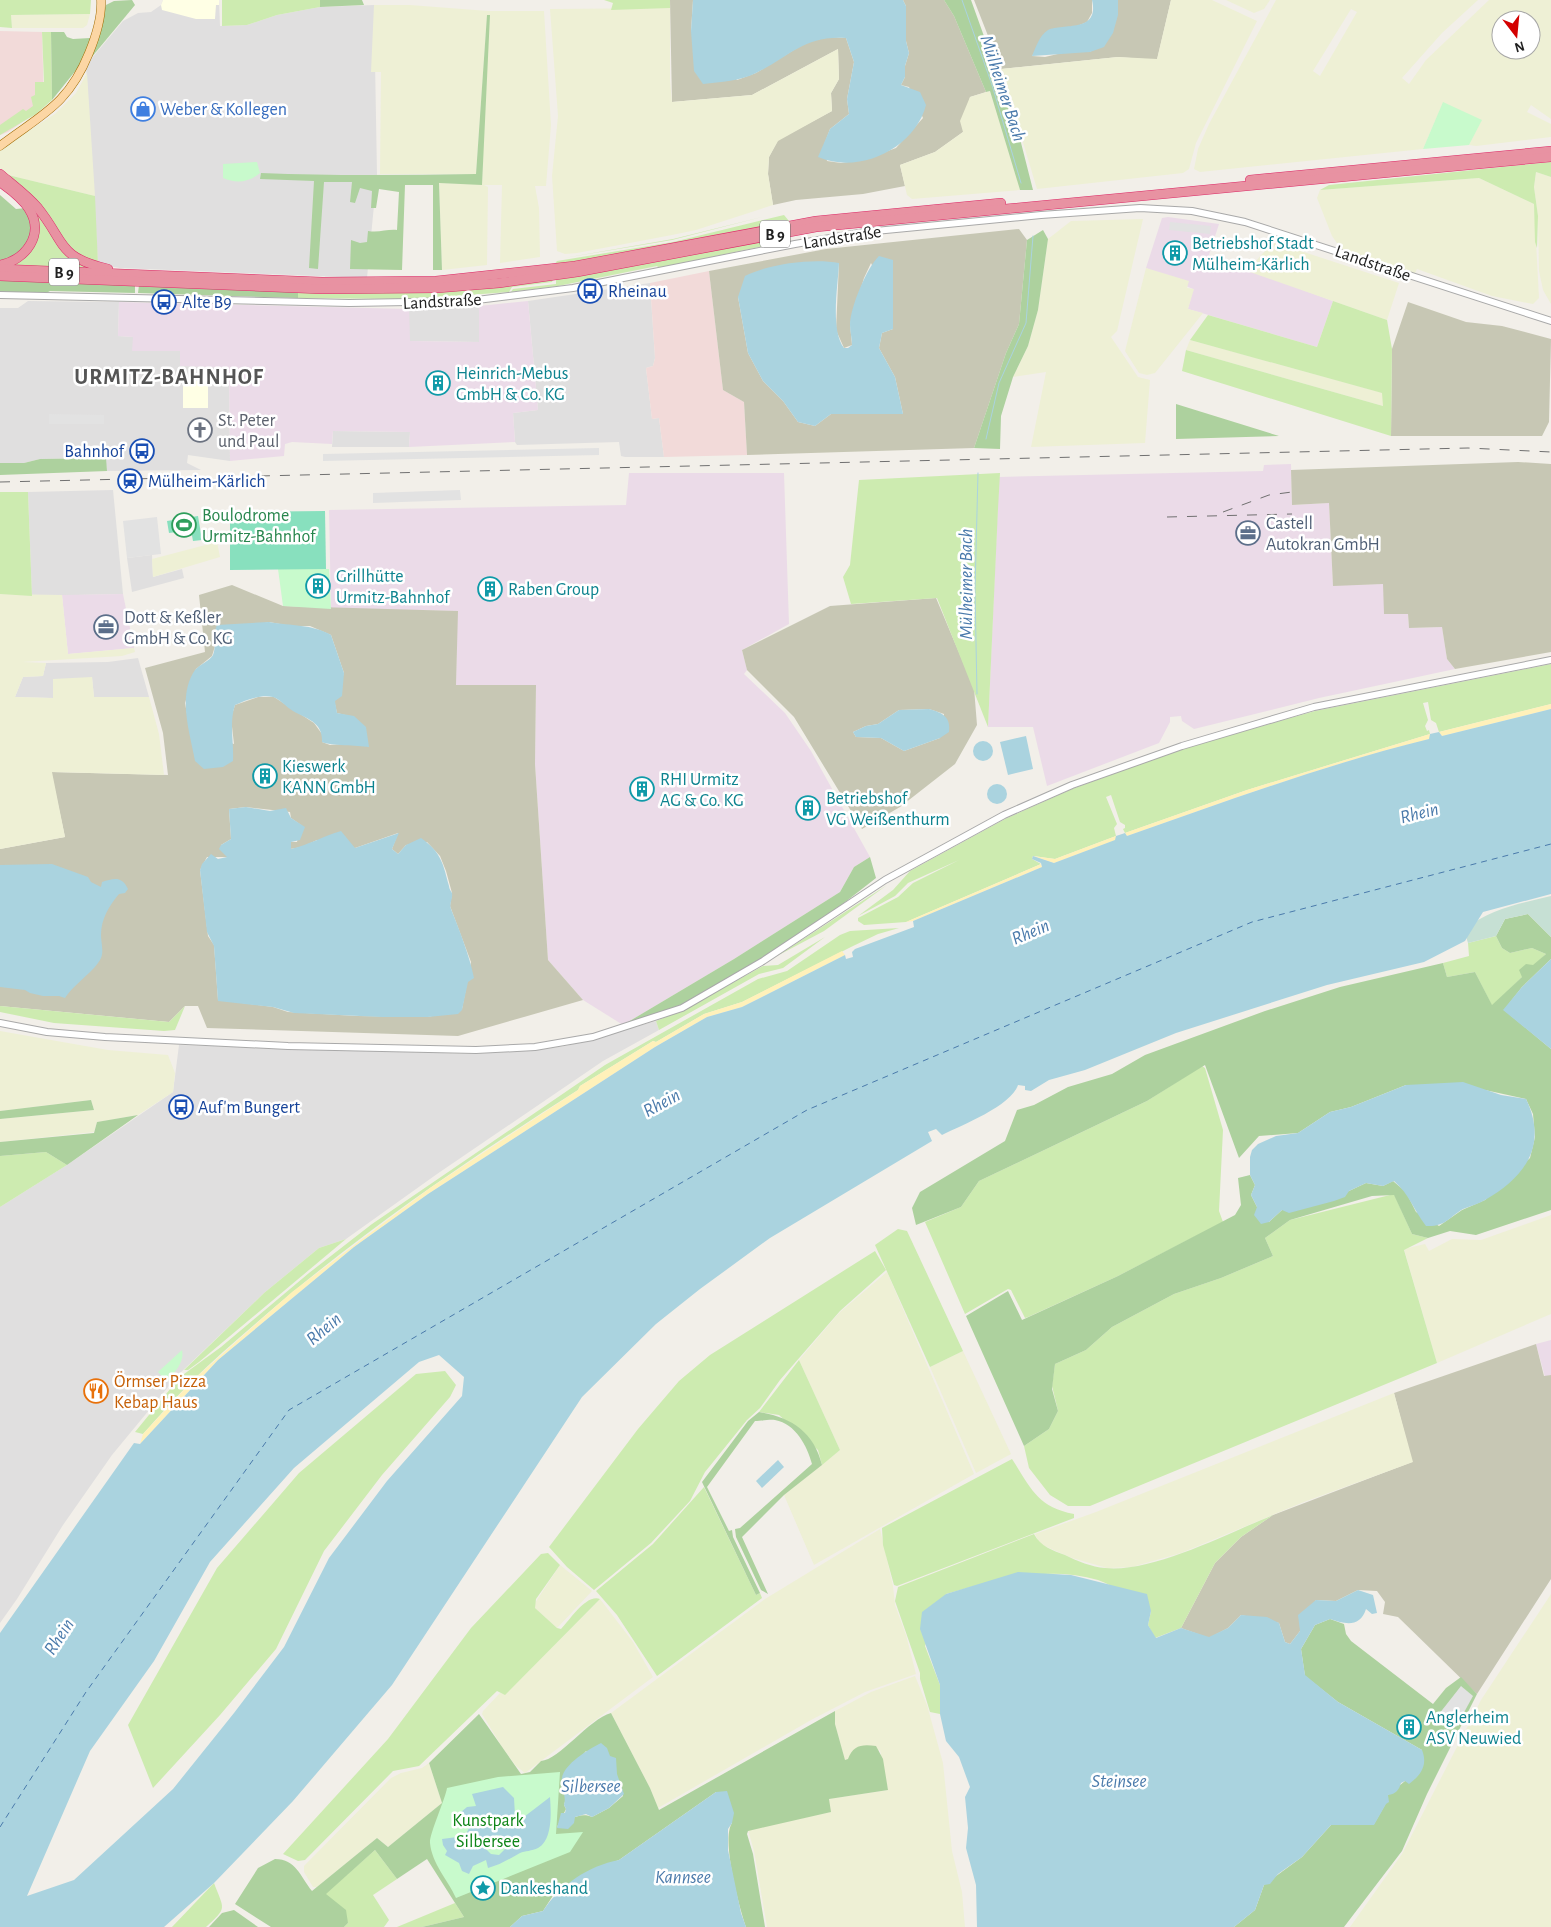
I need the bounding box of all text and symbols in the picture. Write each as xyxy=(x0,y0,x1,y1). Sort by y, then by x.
north arrow xyxy=(1491,10,1541,60)
water label: Mülheimer Bach xyxy=(976,33,1029,144)
text: N xyxy=(1513,38,1526,55)
shop icon: Weber & Kollegen xyxy=(130,96,156,122)
place label: Weber & Kollegen xyxy=(160,101,287,119)
road number: B 9 xyxy=(760,220,790,248)
street label: Landstraße xyxy=(802,223,883,253)
place label: Betriebshof Stadt Mülheim-Kärlich xyxy=(1192,235,1314,274)
building icon: Betriebshof Stadt Mülheim-Kärlich xyxy=(1162,240,1188,266)
street label: Landstraße xyxy=(1332,243,1413,285)
road number: B 9 xyxy=(49,258,79,286)
bus stop icon: Rheinau xyxy=(577,278,603,304)
place label: Rheinau xyxy=(608,283,667,301)
bus stop icon: Alte B9 xyxy=(151,289,177,315)
street label: Landstraße xyxy=(402,291,482,313)
place label: Alte B9 xyxy=(182,294,232,312)
place label: Heinrich-Mebus GmbH & Co. KG xyxy=(456,365,568,404)
district label: URMITZ-BAHNHOF xyxy=(74,366,264,388)
building icon: Heinrich-Mebus GmbH & Co. KG xyxy=(425,370,451,396)
place label: St. Peter und Paul xyxy=(218,412,279,451)
church icon: St. Peter und Paul xyxy=(187,417,213,443)
bus stop icon: Bahnhof xyxy=(129,438,155,464)
place label: Bahnhof xyxy=(64,443,126,461)
station icon: Mülheim-Kärlich xyxy=(117,468,143,494)
place label: Mülheim-Kärlich xyxy=(148,473,266,491)
place label: Boulodrome Urmitz-Bahnhof xyxy=(202,507,317,546)
sports icon: Boulodrome Urmitz-Bahnhof xyxy=(171,512,197,538)
place label: Castell Autokran GmbH xyxy=(1266,515,1380,554)
office icon: Castell Autokran GmbH xyxy=(1235,520,1261,546)
water label: Mülheimer Bach xyxy=(957,529,976,639)
place label: Grillhütte Urmitz-Bahnhof xyxy=(336,568,451,607)
building icon: Grillhütte Urmitz-Bahnhof xyxy=(305,573,331,599)
building icon: Raben Group xyxy=(477,576,503,602)
place label: Raben Group xyxy=(508,581,599,599)
place label: Dott & Keßler GmbH & Co. KG xyxy=(124,609,233,648)
office icon: Dott & Keßler GmbH & Co. KG xyxy=(93,614,119,640)
place label: Kieswerk KANN GmbH xyxy=(282,758,376,797)
building icon: Kieswerk KANN GmbH xyxy=(252,763,278,789)
place label: RHI Urmitz AG & Co. KG xyxy=(660,771,744,810)
building icon: RHI Urmitz AG & Co. KG xyxy=(629,776,655,802)
place label: Betriebshof VG Weißenthurm xyxy=(826,790,950,829)
building icon: Betriebshof VG Weißenthurm xyxy=(795,795,821,821)
water label: Rhein xyxy=(1398,800,1441,827)
water label: Rhein xyxy=(1009,916,1052,949)
water label: Rhein xyxy=(640,1086,683,1121)
bus stop icon: Auf'm Bungert xyxy=(168,1094,194,1120)
place label: Auf'm Bungert xyxy=(198,1099,300,1117)
water label: Rhein xyxy=(303,1309,345,1349)
place label: Örmser Pizza Kebap Haus xyxy=(114,1371,206,1412)
restaurant icon: Örmser Pizza Kebap Haus xyxy=(83,1378,109,1404)
water label: Rhein xyxy=(41,1615,78,1658)
place label: Anglerheim ASV Neuwied xyxy=(1426,1709,1521,1748)
building icon: Anglerheim ASV Neuwied xyxy=(1396,1714,1422,1740)
water label: Steinsee xyxy=(1091,1772,1147,1791)
water label: Silbersee xyxy=(561,1777,621,1796)
park label: Kunstpark Silbersee xyxy=(452,1812,525,1851)
water label: Kannsee xyxy=(655,1868,711,1887)
place icon: Dankeshand xyxy=(470,1875,496,1901)
place label: Dankeshand xyxy=(500,1880,588,1898)

